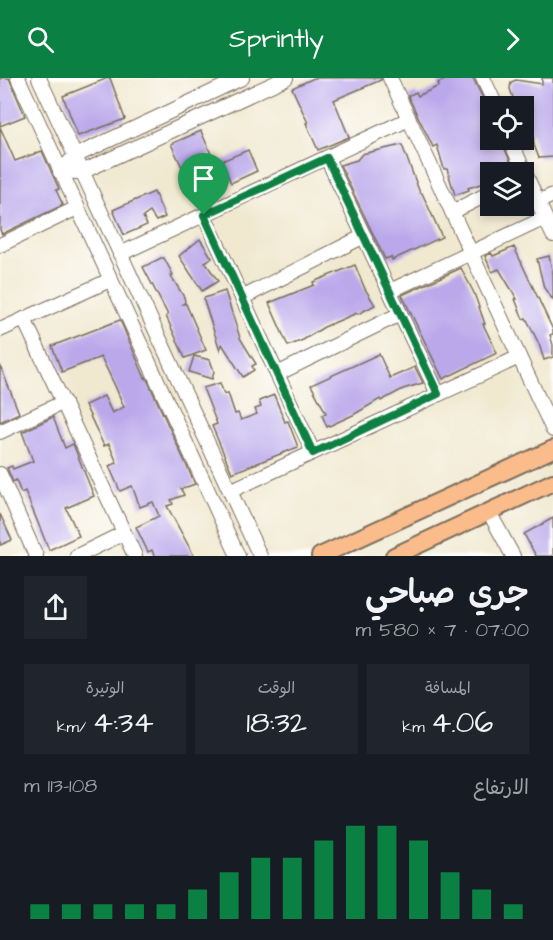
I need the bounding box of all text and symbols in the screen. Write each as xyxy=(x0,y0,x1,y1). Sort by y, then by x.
text: Sprintly xyxy=(229,20,324,58)
icon: search xyxy=(24,23,57,56)
icon: forward xyxy=(496,23,529,56)
map controls xyxy=(480,96,534,216)
button: locate xyxy=(480,96,534,150)
pin xyxy=(178,153,229,215)
icon: arrive xyxy=(187,162,220,195)
button: layers xyxy=(480,162,534,216)
text: جري صباحي xyxy=(365,570,529,616)
button: share xyxy=(24,576,87,639)
text: 07:00 · 7 × 580 m xyxy=(356,616,529,644)
text: الوتيرة xyxy=(86,677,124,699)
text: الوقت xyxy=(258,677,295,699)
text: المسافة xyxy=(425,677,471,699)
text: 4:34 xyxy=(93,702,154,744)
text: 18:32 xyxy=(246,702,307,744)
text: 4.06 xyxy=(431,702,493,744)
text: /km xyxy=(57,716,93,738)
text: km xyxy=(402,716,431,738)
text: 108–113 m xyxy=(24,772,97,800)
text: الارتفاع xyxy=(473,774,529,802)

